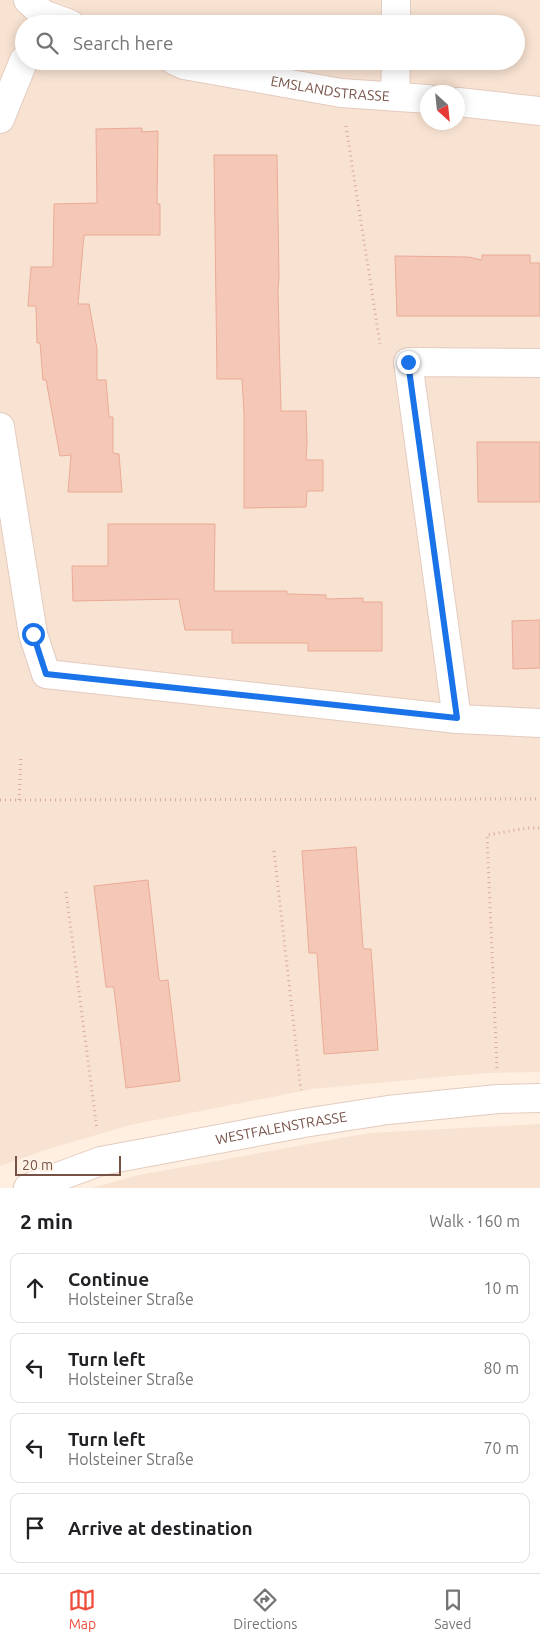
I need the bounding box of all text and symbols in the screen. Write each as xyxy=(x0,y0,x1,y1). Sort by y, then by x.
search box xyxy=(15,15,525,70)
icon: search xyxy=(33,29,61,57)
text: Search here xyxy=(73,32,173,54)
street label: EMSLANDSTRASSE xyxy=(269,73,390,104)
north arrow xyxy=(420,85,465,130)
route end xyxy=(397,351,420,374)
route start xyxy=(22,623,45,646)
street label: WESTFALENSTRASSE xyxy=(214,1108,348,1147)
scale bar xyxy=(15,1153,121,1176)
text: 20 m xyxy=(22,1157,53,1173)
text: 2 min xyxy=(20,1209,73,1233)
text: Walk · 160 m xyxy=(429,1212,520,1230)
text: Continue xyxy=(68,1268,149,1290)
icon: ahead xyxy=(21,1274,49,1302)
text: 10 m xyxy=(483,1279,519,1297)
text: Holsteiner Straße xyxy=(68,1290,194,1308)
text: Turn left xyxy=(68,1348,146,1370)
icon: left xyxy=(21,1354,49,1382)
text: 80 m xyxy=(483,1359,519,1377)
text: Holsteiner Straße xyxy=(68,1370,194,1388)
text: Turn left xyxy=(68,1428,146,1450)
icon: left xyxy=(21,1434,49,1462)
text: 70 m xyxy=(483,1439,519,1457)
text: Holsteiner Straße xyxy=(68,1450,194,1468)
icon: arrive xyxy=(21,1514,49,1542)
text: Arrive at destination xyxy=(68,1517,253,1539)
tab: Map xyxy=(68,1586,96,1632)
tab: Directions xyxy=(233,1586,297,1632)
tab: Saved xyxy=(434,1586,472,1632)

